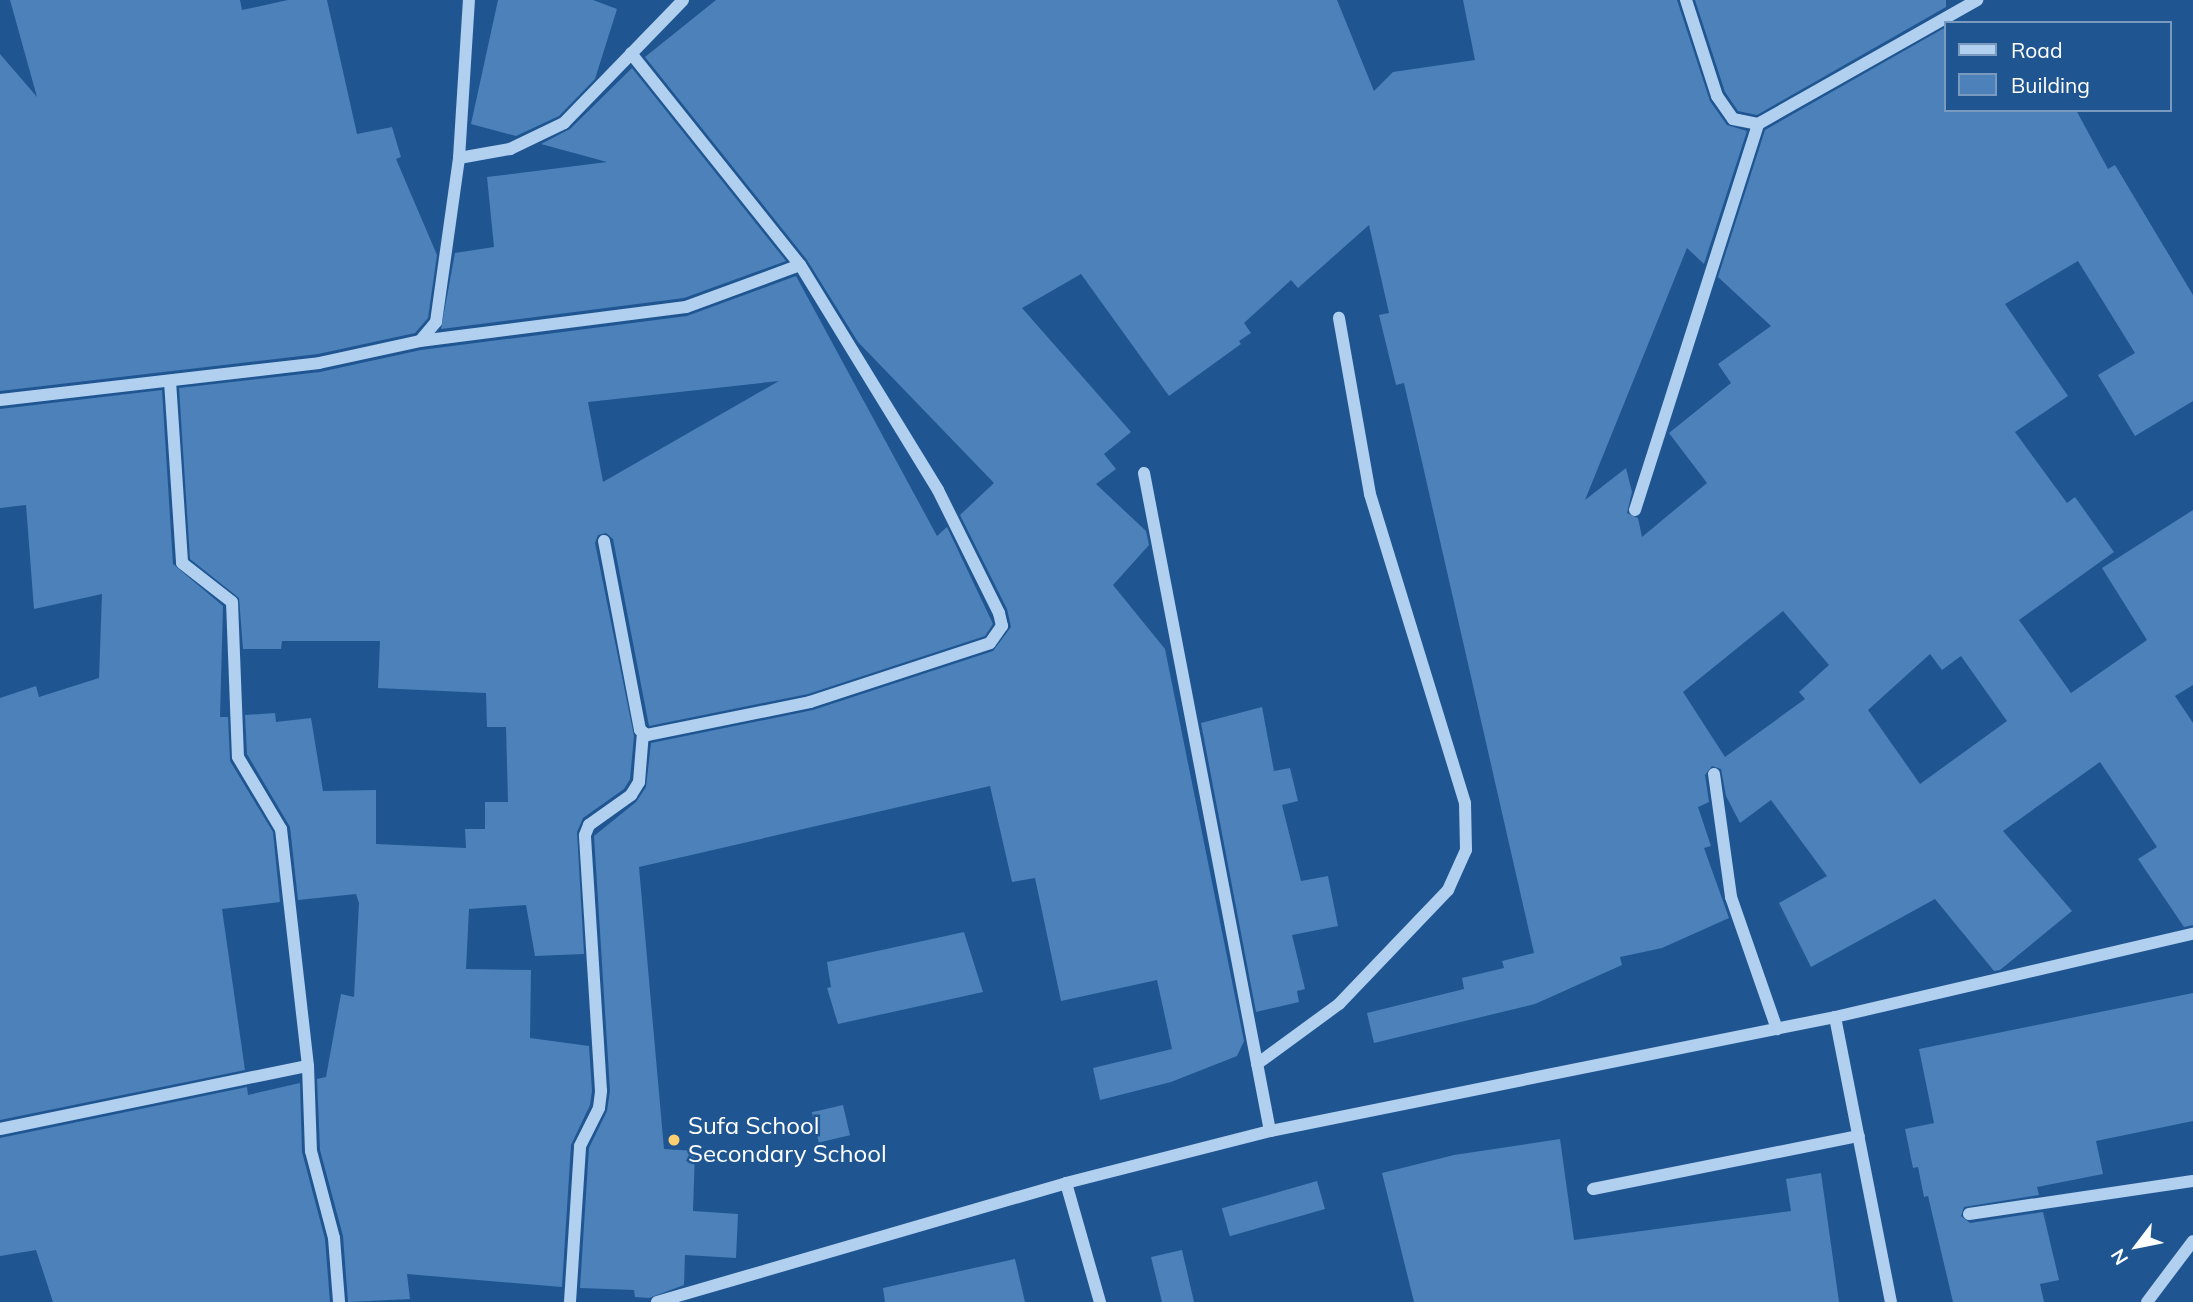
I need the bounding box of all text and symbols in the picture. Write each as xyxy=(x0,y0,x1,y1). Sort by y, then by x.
legend xyxy=(1944,21,2172,112)
text: Road xyxy=(2011,37,2062,63)
text: Building xyxy=(2011,72,2090,98)
place label: Sufa School Secondary School xyxy=(688,1112,887,1168)
marker: Sufa School Secondary School xyxy=(666,1132,682,1148)
north arrow xyxy=(2102,1211,2172,1281)
text: N xyxy=(2105,1245,2133,1270)

